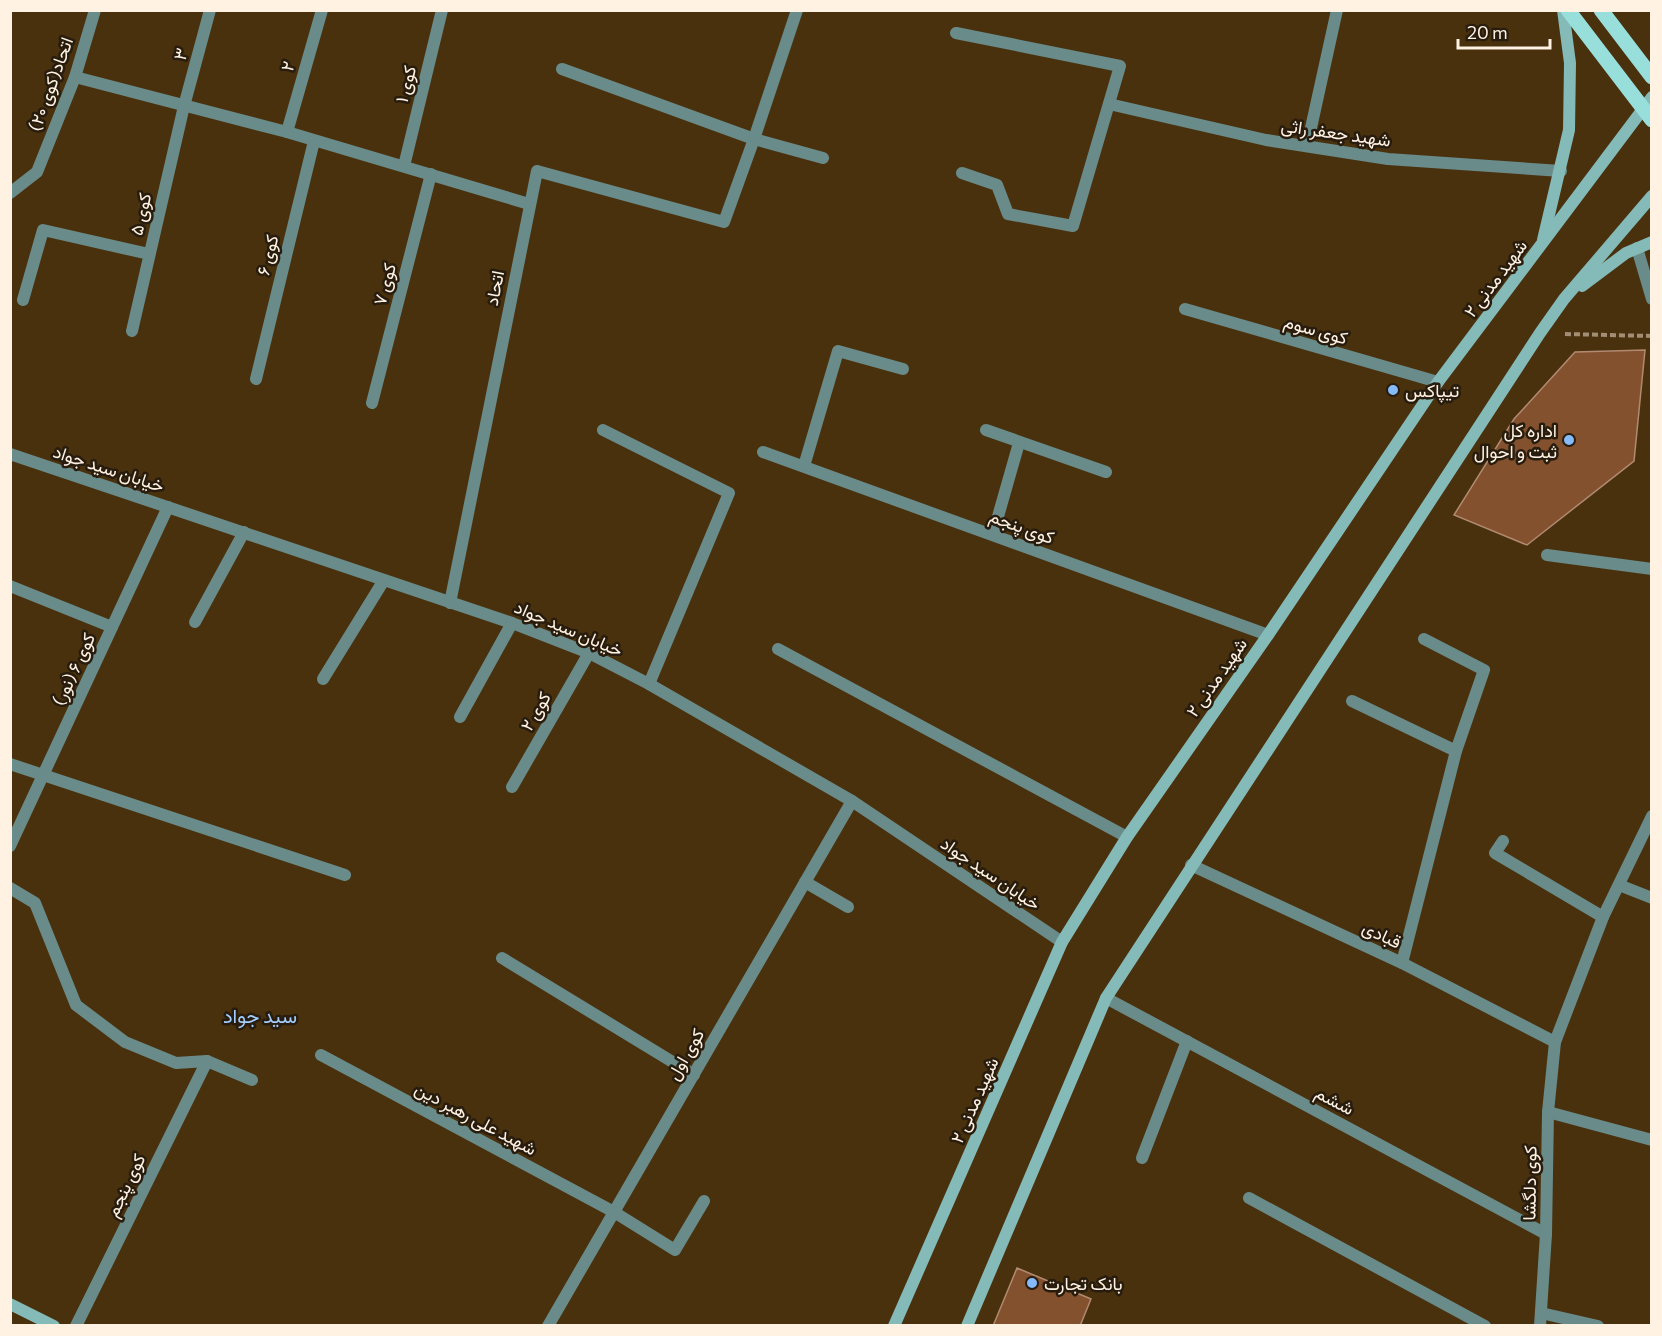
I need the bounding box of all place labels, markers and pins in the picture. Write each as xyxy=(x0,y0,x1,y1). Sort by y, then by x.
place label: تیپاکس xyxy=(1405,379,1459,403)
marker: تیپاکس xyxy=(1386,383,1400,397)
place label: اداره کل ثبت و احوال xyxy=(1474,419,1557,463)
marker: اداره کل ثبت و احوال xyxy=(1562,433,1576,447)
place label: بانک تجارت xyxy=(1044,1272,1123,1295)
marker: بانک تجارت xyxy=(1025,1276,1039,1290)

